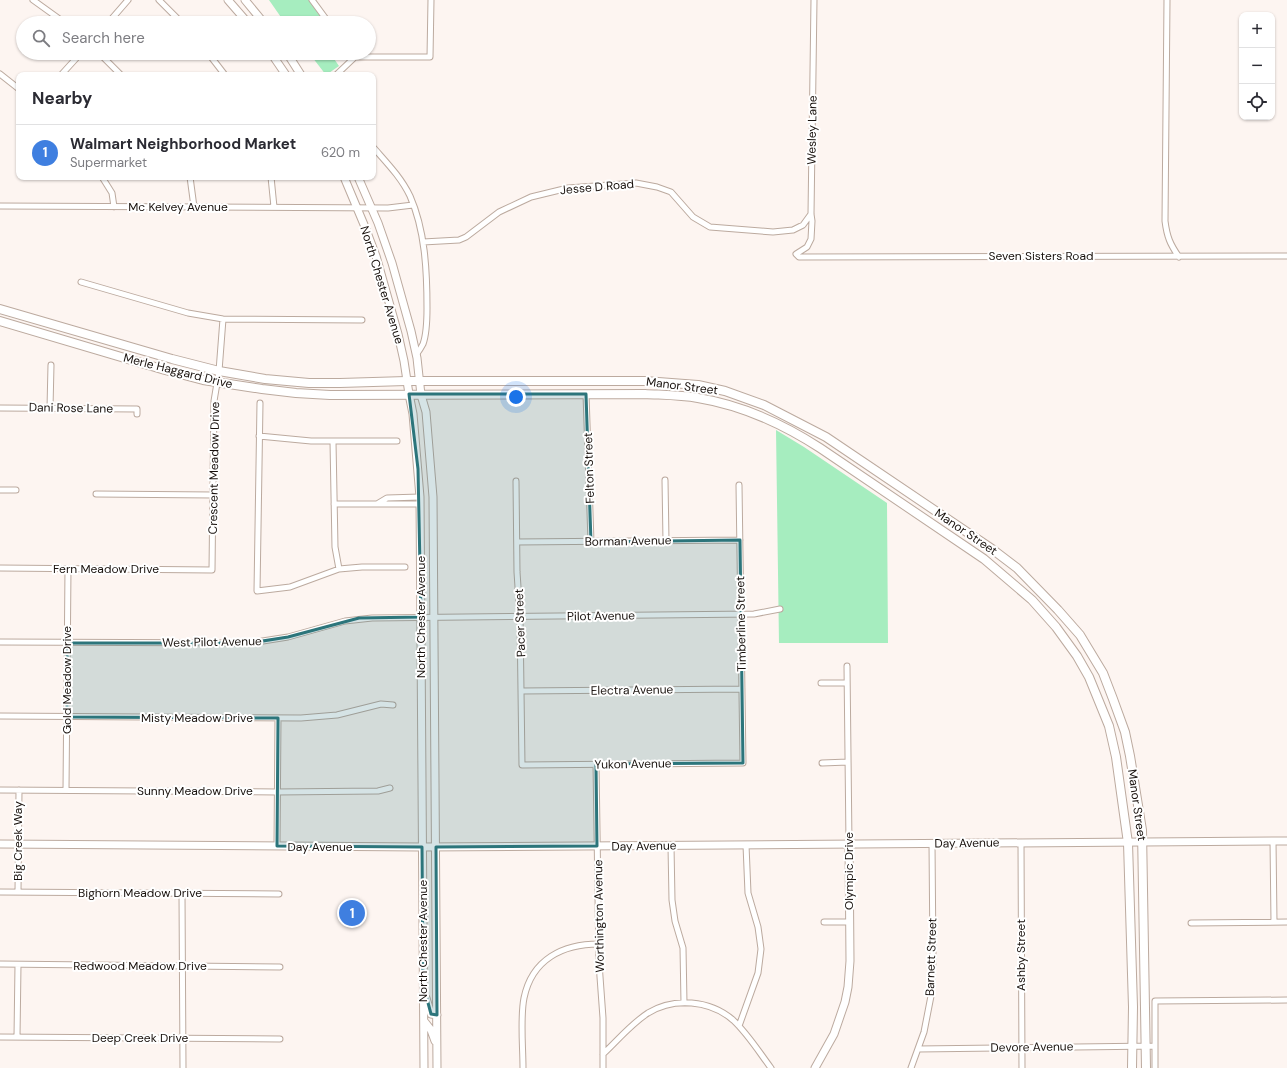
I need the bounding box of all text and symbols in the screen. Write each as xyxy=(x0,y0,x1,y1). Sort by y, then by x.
map controls xyxy=(1239,12,1275,120)
button: + xyxy=(1239,12,1275,48)
search box xyxy=(16,16,376,60)
icon: search xyxy=(30,27,52,49)
text: Search here xyxy=(62,28,145,48)
button: − xyxy=(1239,48,1275,84)
button: locate xyxy=(1239,84,1275,120)
text: Nearby xyxy=(32,87,92,109)
street label: Wesley Lane xyxy=(803,95,821,165)
text: Walmart Neighborhood Market xyxy=(70,134,296,154)
text: 1 xyxy=(43,144,47,161)
text: 620 m xyxy=(321,144,360,161)
text: Supermarket xyxy=(70,154,147,171)
street label: Jesse D Road xyxy=(559,176,635,198)
street label: Mc Kelvey Avenue xyxy=(128,199,228,215)
street label: North Chester Avenue xyxy=(356,224,408,346)
street label: Seven Sisters Road xyxy=(988,248,1094,264)
street label: Merle Haggard Drive xyxy=(122,350,234,392)
street label: Manor Street xyxy=(645,374,719,398)
your location xyxy=(506,387,526,407)
street label: Dani Rose Lane xyxy=(29,399,113,417)
street label: Crescent Meadow Drive xyxy=(205,401,223,534)
street label: Felton Street xyxy=(580,432,598,504)
street label: Manor Street xyxy=(932,505,1001,559)
street label: Borman Avenue xyxy=(584,532,672,550)
street label: North Chester Avenue xyxy=(413,556,429,678)
street label: Fern Meadow Drive xyxy=(53,561,159,577)
street label: Timberline Street xyxy=(732,576,750,672)
street label: Pacer Street xyxy=(511,588,529,658)
street label: Pilot Avenue xyxy=(567,607,635,625)
street label: Gold Meadow Drive xyxy=(59,626,75,734)
street label: West Pilot Avenue xyxy=(162,633,262,651)
street label: Electra Avenue xyxy=(591,681,674,699)
street label: Misty Meadow Drive xyxy=(141,710,253,726)
street label: Yukon Avenue xyxy=(594,755,672,773)
street label: Manor Street xyxy=(1124,768,1150,842)
street label: Sunny Meadow Drive xyxy=(137,783,253,799)
street label: Big Creek Way xyxy=(10,801,26,881)
street label: Olympic Drive xyxy=(841,832,857,910)
street label: Day Avenue xyxy=(934,834,1000,852)
street label: Day Avenue xyxy=(611,837,677,855)
street label: Day Avenue xyxy=(287,839,353,855)
street label: Worthington Avenue xyxy=(590,859,608,973)
street label: North Chester Avenue xyxy=(415,880,431,1002)
street label: Bighorn Meadow Drive xyxy=(78,885,202,901)
pin: 1 xyxy=(339,898,365,928)
street label: Barnett Street xyxy=(922,917,940,996)
street label: Ashby Street xyxy=(1013,919,1029,991)
street label: Redwood Meadow Drive xyxy=(73,958,207,974)
street label: Deep Creek Drive xyxy=(92,1030,189,1046)
street label: Devore Avenue xyxy=(990,1038,1074,1056)

